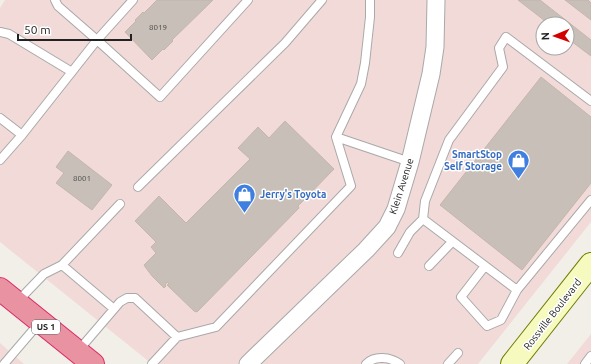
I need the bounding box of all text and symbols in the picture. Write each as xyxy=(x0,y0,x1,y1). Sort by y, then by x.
scale bar xyxy=(18,16,131,42)
north arrow xyxy=(535,16,575,56)
text: 50 m xyxy=(24,23,51,36)
house number: 8019 xyxy=(149,23,167,32)
text: N xyxy=(539,32,551,41)
shop icon: SmartStop Self Storage xyxy=(505,147,531,180)
place label: SmartStop Self Storage xyxy=(444,149,502,172)
street label: Klein Avenue xyxy=(387,157,416,216)
house number: 8001 xyxy=(73,174,91,183)
shop icon: Jerry's Toyota xyxy=(231,181,257,214)
place label: Jerry's Toyota xyxy=(260,189,326,200)
street label: Rossville Boulevard xyxy=(521,277,584,352)
road number: US 1 xyxy=(32,320,60,334)

